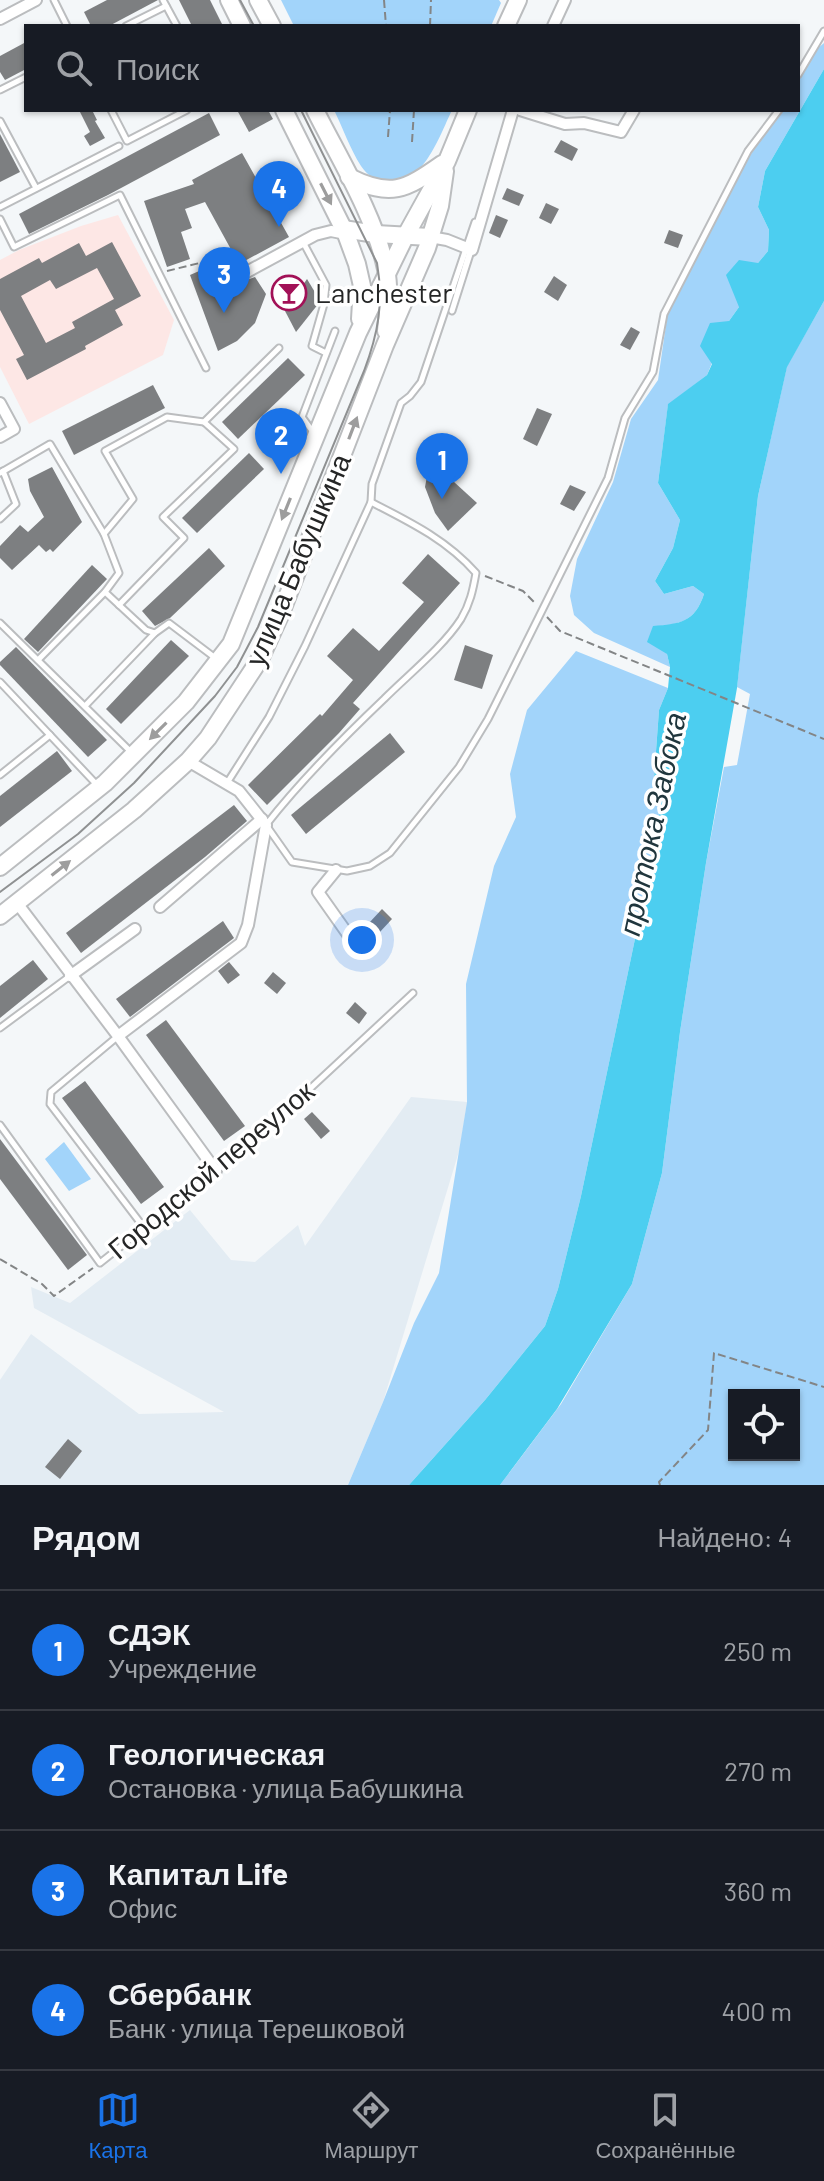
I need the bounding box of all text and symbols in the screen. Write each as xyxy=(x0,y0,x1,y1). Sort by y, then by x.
search box xyxy=(24,24,800,112)
icon: search xyxy=(52,46,96,90)
text: Поиск xyxy=(116,50,199,86)
pin: 4 xyxy=(253,161,305,227)
one-way arrow xyxy=(319,183,333,206)
pin: 3 xyxy=(198,247,250,313)
bar icon: Lanchester xyxy=(270,274,308,312)
place label: Lanchester xyxy=(315,275,453,309)
pin: 2 xyxy=(255,408,307,474)
one-way arrow xyxy=(347,416,360,440)
pin: 1 xyxy=(416,433,468,499)
street label: улица Бабушкина xyxy=(237,448,357,671)
one-way arrow xyxy=(279,497,292,521)
water label: протока Забока xyxy=(610,709,692,939)
one-way arrow xyxy=(149,721,168,740)
one-way arrow xyxy=(51,860,71,876)
your location xyxy=(342,920,382,960)
street label: Городской переулок xyxy=(100,1073,321,1265)
map controls xyxy=(728,1389,800,1461)
button: locate xyxy=(728,1389,800,1461)
text: Рядом xyxy=(32,1516,141,1557)
text: Найдено: 4 xyxy=(657,1521,792,1552)
text: СДЭК xyxy=(108,1615,190,1651)
text: 1 xyxy=(53,1635,63,1666)
text: 250 m xyxy=(723,1635,792,1666)
text: Учреждение xyxy=(108,1652,257,1683)
text: Геологическая xyxy=(108,1735,325,1771)
text: 2 xyxy=(51,1755,65,1786)
text: 270 m xyxy=(724,1755,792,1786)
text: Остановка · улица Бабушкина xyxy=(108,1772,463,1803)
text: Капитал Life xyxy=(108,1855,288,1891)
text: 3 xyxy=(51,1875,65,1906)
text: 360 m xyxy=(724,1875,792,1906)
text: Офис xyxy=(108,1892,177,1923)
text: Сбербанк xyxy=(108,1975,251,2011)
text: 4 xyxy=(50,1995,66,2026)
text: 400 m xyxy=(722,1995,792,2026)
text: Банк · улица Терешковой xyxy=(108,2012,405,2043)
tab: Карта xyxy=(89,2088,147,2164)
tab: Маршрут xyxy=(325,2088,418,2164)
tab: Сохранённые xyxy=(595,2088,735,2164)

